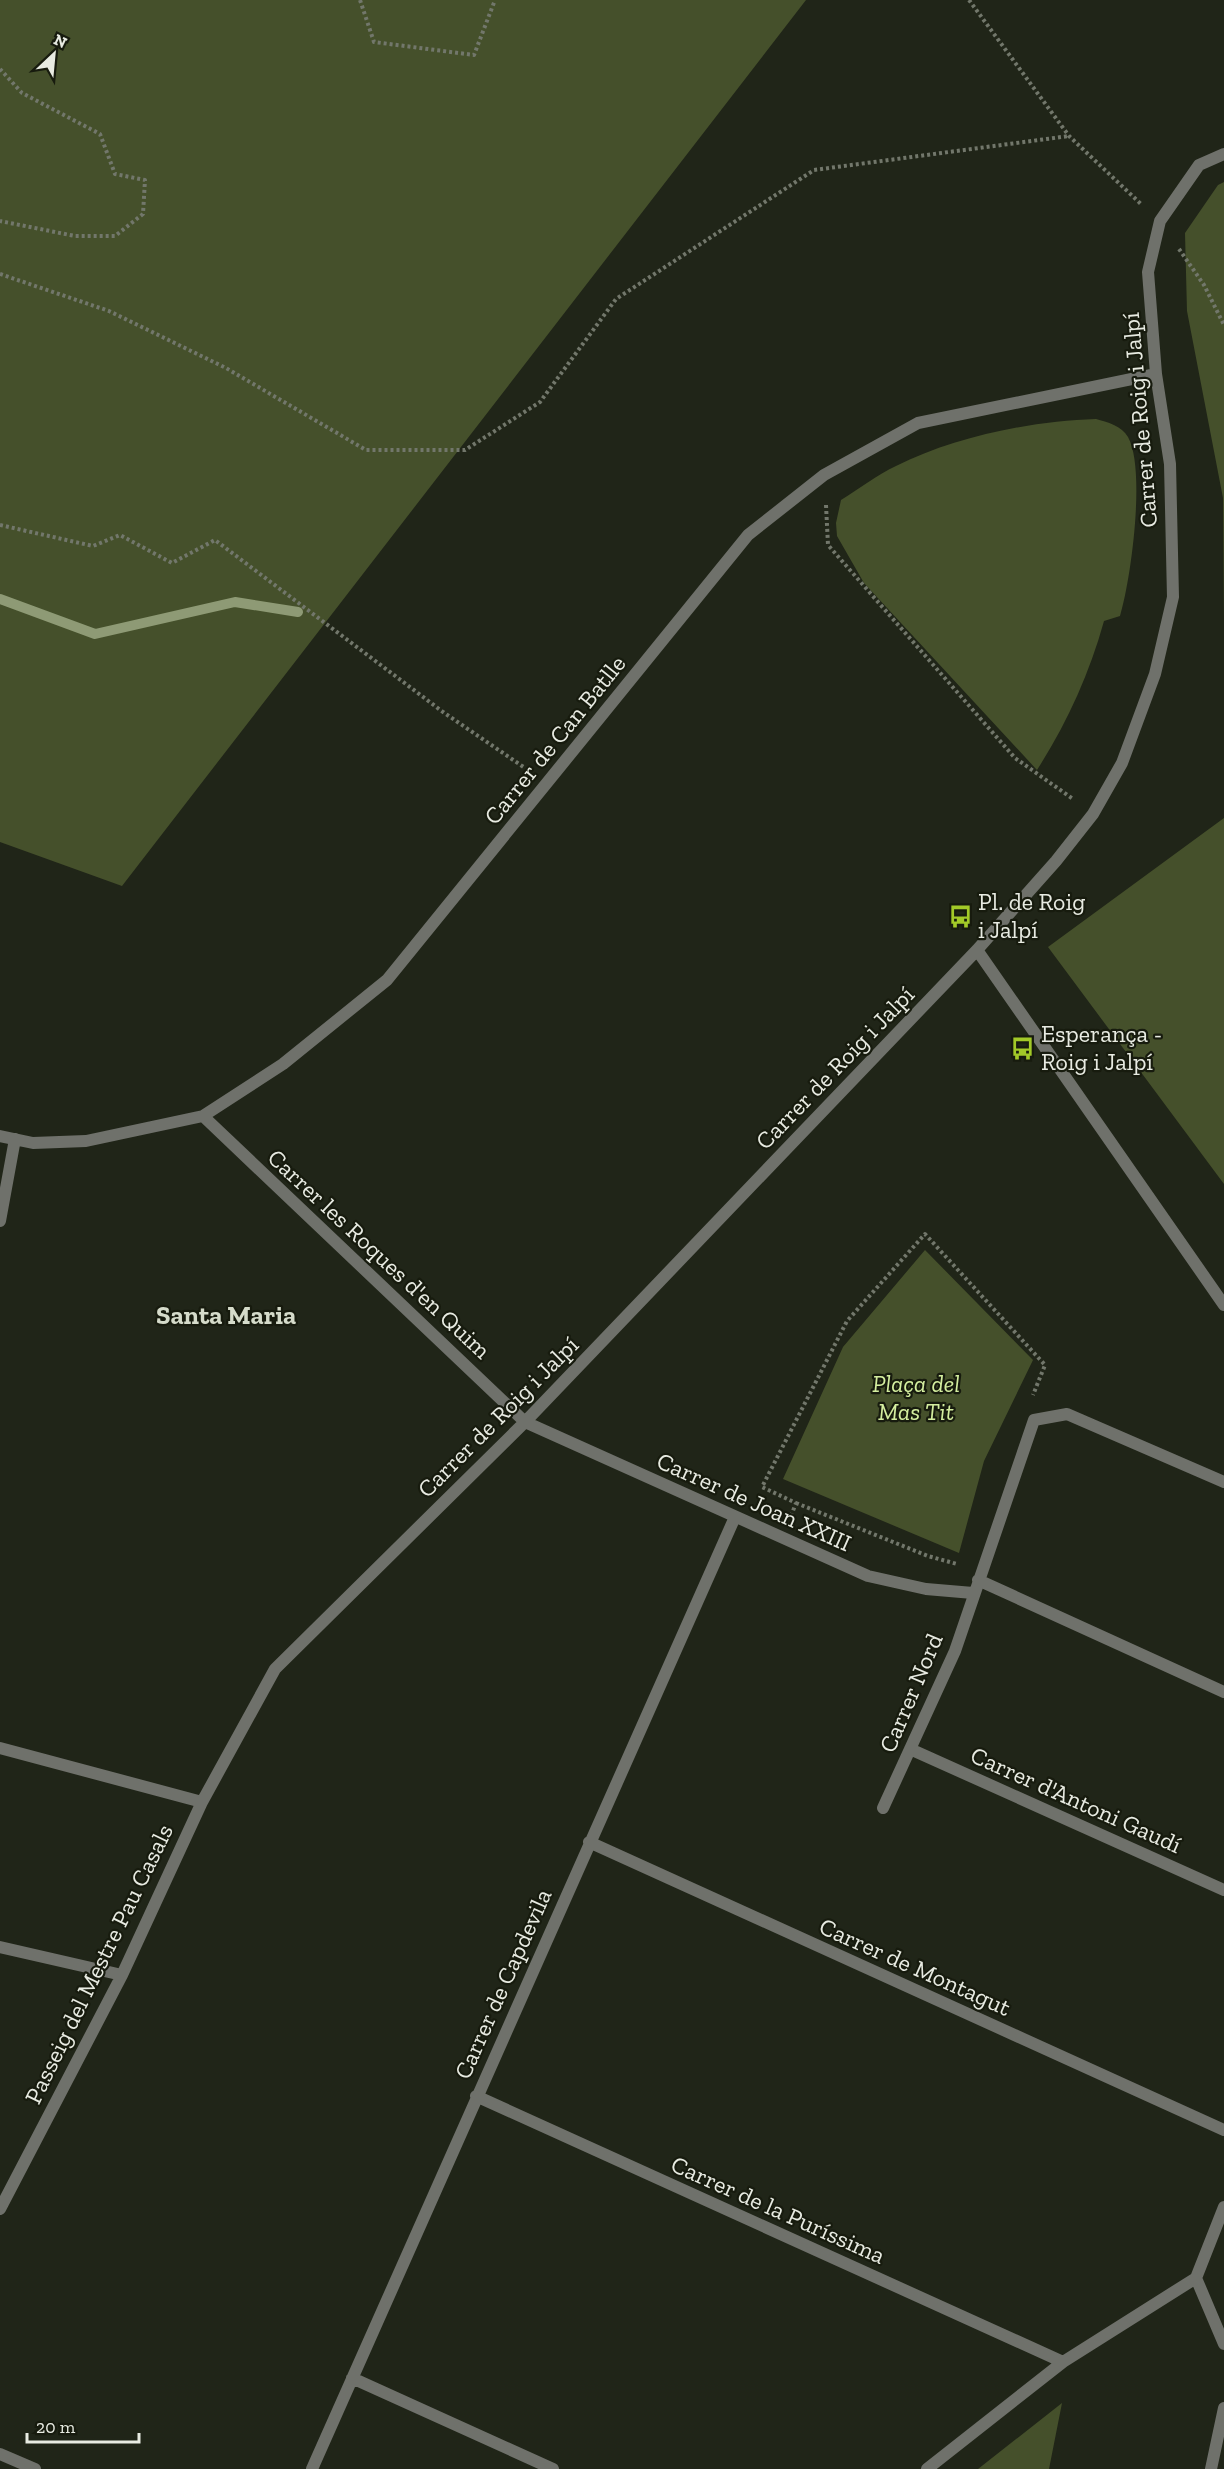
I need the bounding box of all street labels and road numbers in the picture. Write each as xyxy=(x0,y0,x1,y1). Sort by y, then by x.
street label: Carrer de Roig i Jalpí xyxy=(1116,311,1163,529)
street label: Carrer de Can Batlle xyxy=(478,649,632,830)
street label: Carrer de Roig i Jalpí xyxy=(749,980,920,1155)
street label: Carrer les Roques d'en Quim xyxy=(262,1143,497,1365)
street label: Carrer de Roig i Jalpí xyxy=(411,1330,584,1503)
street label: Carrer de Joan XXIII xyxy=(652,1446,856,1557)
street label: Carrer Nord xyxy=(872,1629,949,1757)
street label: Carrer d'Antoni Gaudí xyxy=(966,1740,1186,1859)
street label: Passeig del Mestre Pau Casals xyxy=(18,1819,179,2108)
street label: Carrer de Capdevila xyxy=(448,1884,558,2083)
street label: Carrer de Montagut xyxy=(815,1911,1015,2022)
street label: Carrer de la Puríssima xyxy=(667,2149,890,2270)

